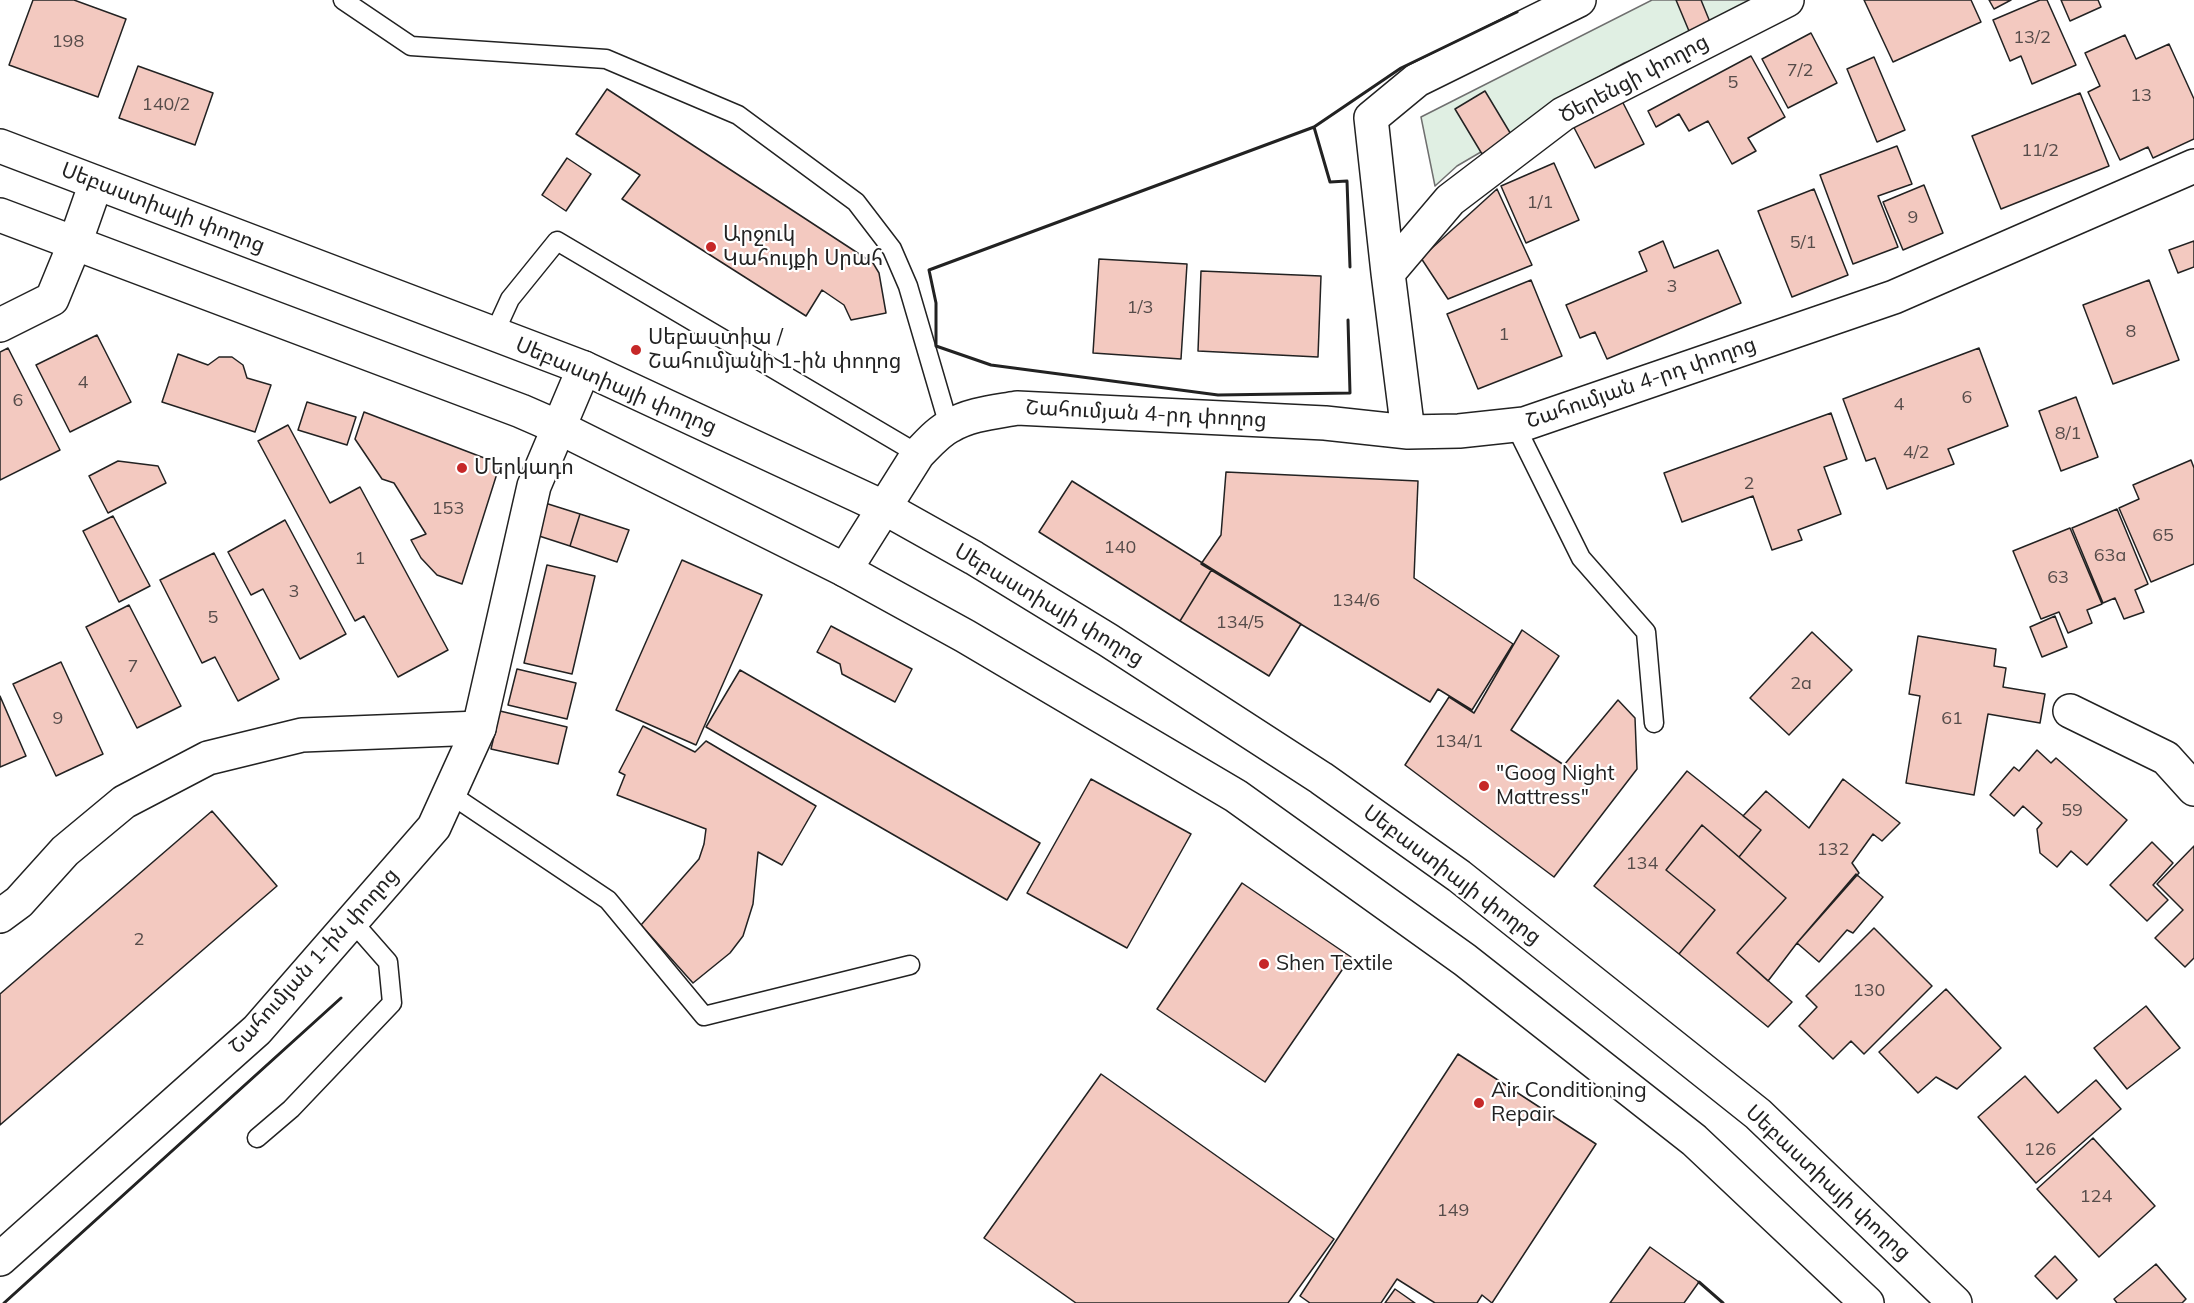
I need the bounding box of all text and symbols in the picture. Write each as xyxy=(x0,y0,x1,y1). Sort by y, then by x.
house number: 13/2 xyxy=(2013,27,2051,49)
street label: Ծերենցի փողոց xyxy=(1555,29,1713,129)
house number: 198 xyxy=(52,31,84,53)
house number: 7/2 xyxy=(1787,60,1813,82)
house number: 5 xyxy=(1728,72,1738,94)
house number: 13 xyxy=(2130,85,2152,107)
house number: 140/2 xyxy=(142,94,190,116)
house number: 11/2 xyxy=(2021,140,2059,162)
street label: Սեբաստիայի փողոց xyxy=(57,157,269,259)
house number: 1/1 xyxy=(1527,192,1553,214)
house number: 9 xyxy=(1908,207,1918,229)
place label: Արջուկ Կահույքի Սրահ xyxy=(723,222,883,272)
house number: 5/1 xyxy=(1790,232,1816,254)
marker: Արջուկ Կահույքի Սրահ xyxy=(704,240,718,254)
house number: 3 xyxy=(1667,276,1677,298)
house number: 1/3 xyxy=(1127,297,1153,319)
house number: 8 xyxy=(2126,321,2136,343)
house number: 1 xyxy=(1499,324,1509,346)
place label: Սեբաստիա / Շահումյանի 1-ին փողոց xyxy=(648,325,901,375)
street label: Սեբաստիայի փողոց xyxy=(511,332,721,440)
street label: Շահումյան 4-րդ փողոց xyxy=(1523,332,1759,434)
marker: Սեբաստիա / Շահումյանի 1-ին փողոց xyxy=(629,343,643,357)
house number: 4 xyxy=(78,372,88,394)
house number: 6 xyxy=(1962,387,1972,409)
house number: 6 xyxy=(13,390,23,412)
house number: 4 xyxy=(1894,394,1904,416)
street label: Շահումյան 4-րդ փողոց xyxy=(1025,395,1267,433)
house number: 8/1 xyxy=(2055,423,2081,445)
house number: 4/2 xyxy=(1903,442,1929,464)
place label: Մերկադո xyxy=(474,455,574,481)
marker: Մերկադո xyxy=(455,461,469,475)
house number: 2 xyxy=(1744,473,1754,495)
house number: 153 xyxy=(432,498,464,520)
house number: 65 xyxy=(2152,525,2174,547)
house number: 140 xyxy=(1104,537,1136,559)
street label: Սեբաստիայի փողոց xyxy=(950,538,1148,672)
house number: 63a xyxy=(2094,545,2126,567)
house number: 1 xyxy=(355,548,365,570)
house number: 63 xyxy=(2047,567,2069,589)
house number: 3 xyxy=(289,581,299,603)
house number: 134/6 xyxy=(1332,590,1380,612)
house number: 5 xyxy=(208,607,218,629)
house number: 134/5 xyxy=(1216,612,1264,634)
house number: 7 xyxy=(128,656,138,678)
house number: 2a xyxy=(1790,673,1812,695)
house number: 9 xyxy=(53,708,63,730)
house number: 61 xyxy=(1941,708,1963,730)
house number: 134/1 xyxy=(1435,731,1483,753)
place label: "Goog Night Mattress" xyxy=(1496,761,1615,811)
marker: "Goog Night Mattress" xyxy=(1477,779,1491,793)
street label: Սեբաստիայի փողոց xyxy=(1358,800,1546,950)
house number: 59 xyxy=(2061,800,2083,822)
house number: 132 xyxy=(1817,839,1849,861)
house number: 134 xyxy=(1626,853,1658,875)
street label: Շահումյան 1-ին փողոց xyxy=(224,863,404,1059)
house number: 2 xyxy=(134,929,144,951)
place label: Shen Textile xyxy=(1276,951,1393,977)
marker: Shen Textile xyxy=(1257,957,1271,971)
house number: 130 xyxy=(1853,980,1885,1002)
place label: Air Conditioning Repair xyxy=(1491,1078,1647,1128)
marker: Air Conditioning Repair xyxy=(1472,1096,1486,1110)
street label: Սեբաստիայի փողոց xyxy=(1740,1100,1916,1266)
house number: 126 xyxy=(2024,1139,2056,1161)
house number: 124 xyxy=(2080,1186,2112,1208)
house number: 149 xyxy=(1437,1200,1469,1222)

